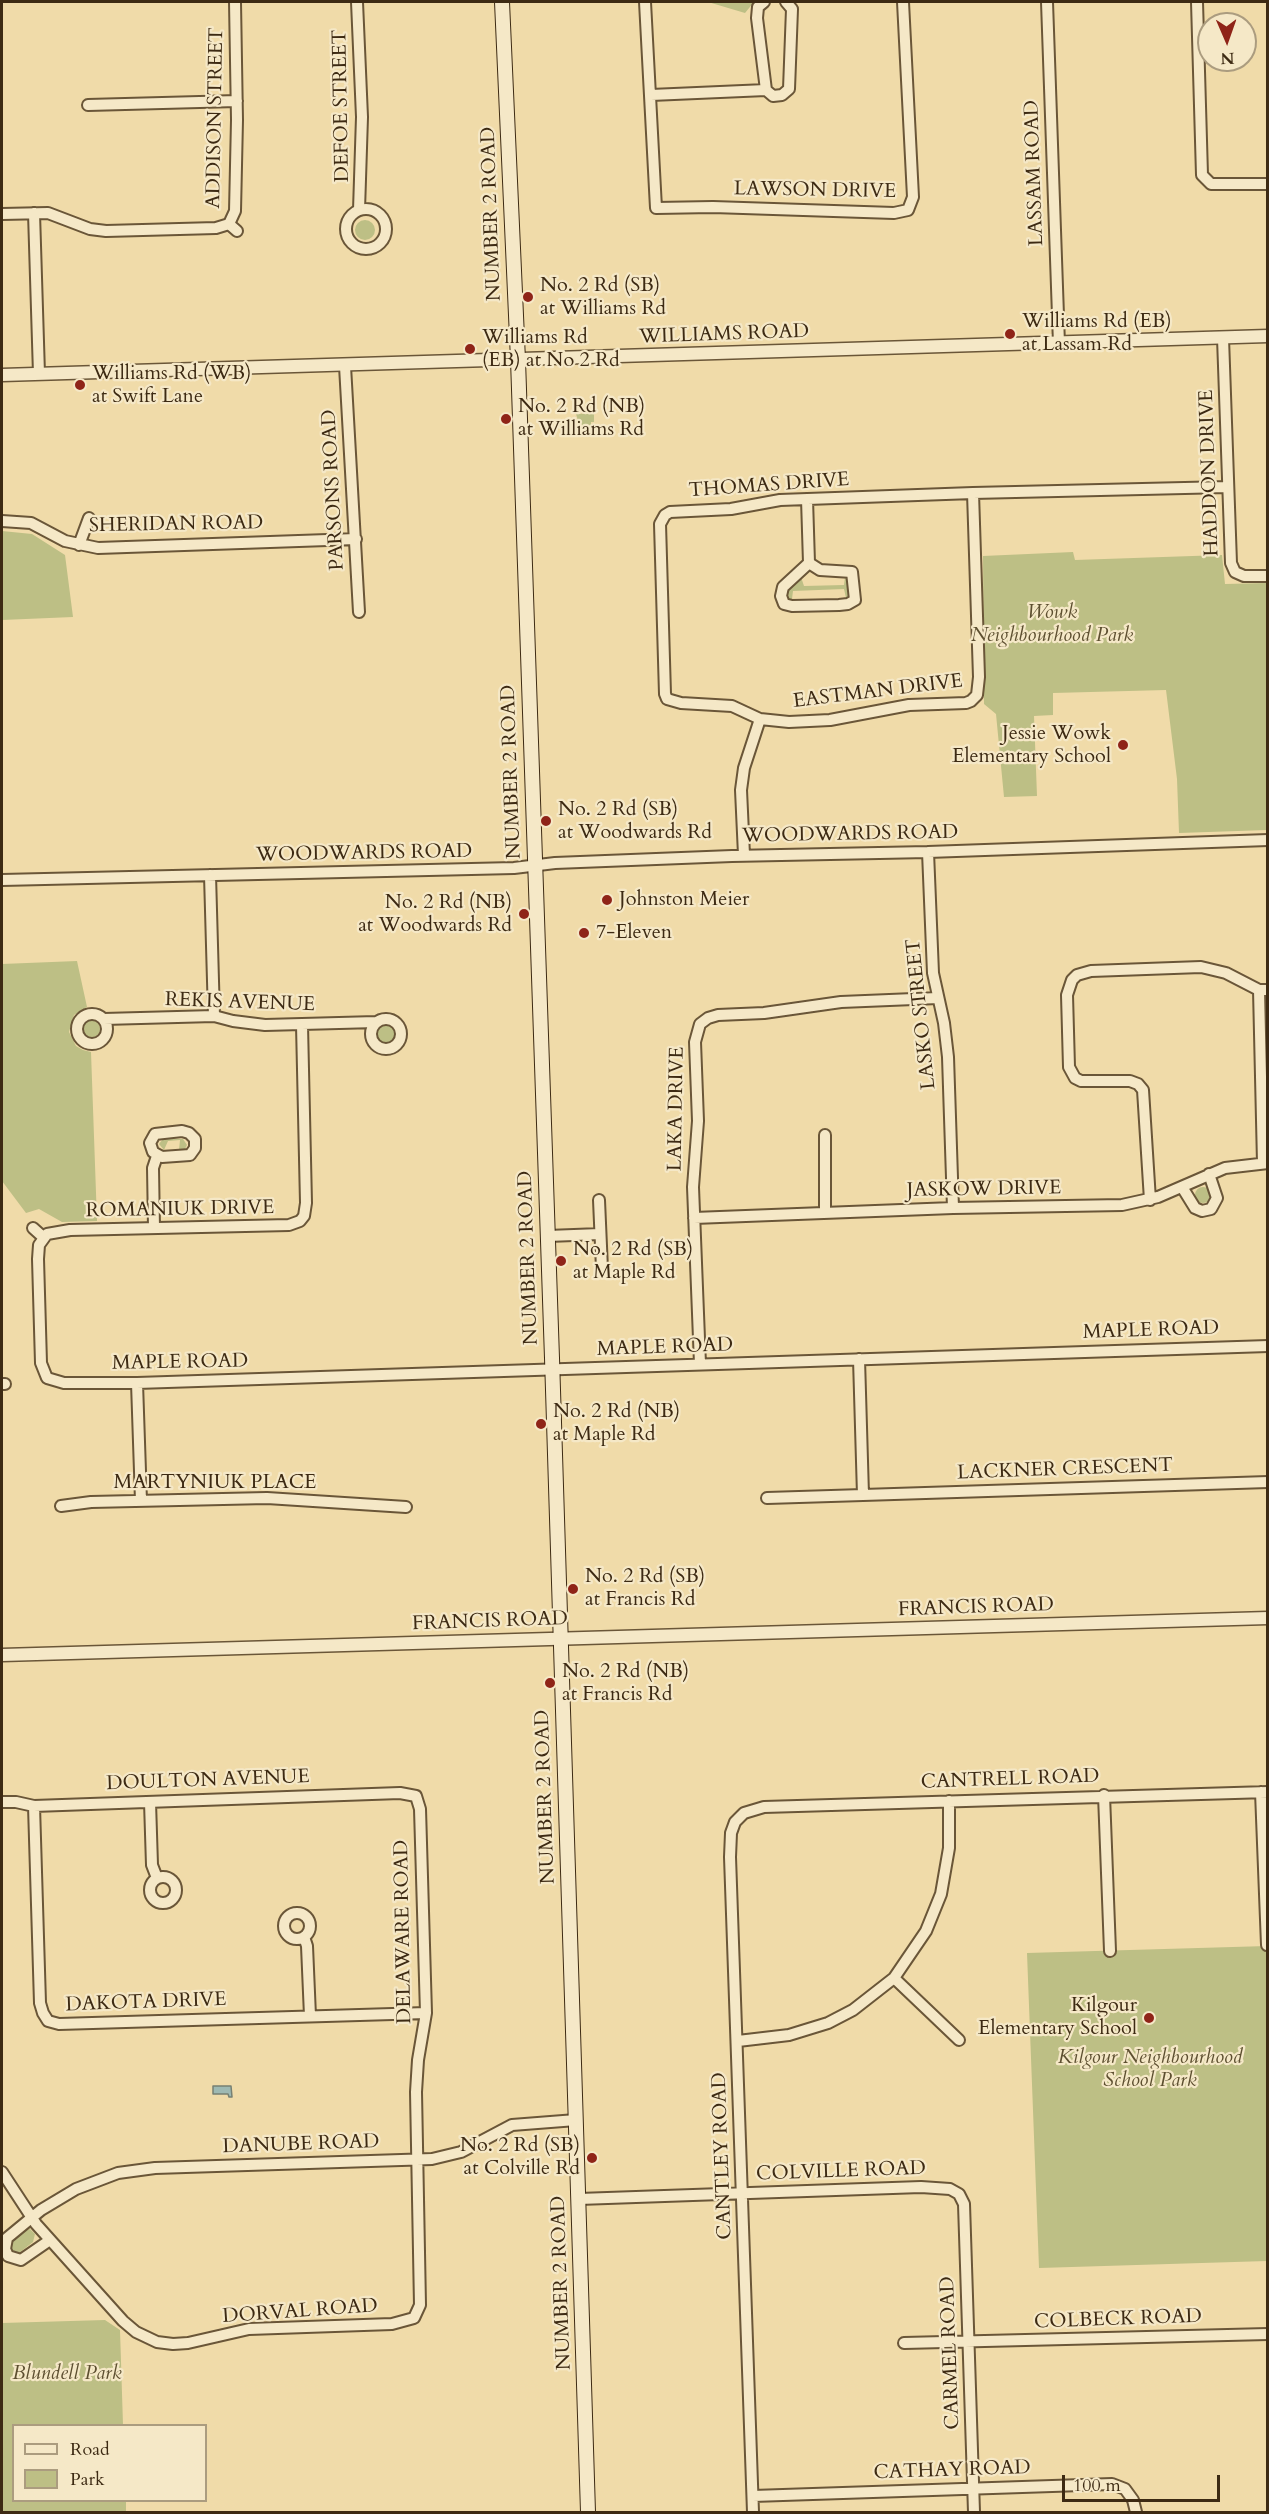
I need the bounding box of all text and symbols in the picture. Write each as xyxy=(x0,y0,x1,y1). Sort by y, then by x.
north arrow xyxy=(1197,12,1257,72)
street label: ADDISON STREET xyxy=(202,27,230,209)
street label: DEFOE STREET xyxy=(329,29,355,183)
text: N xyxy=(1220,47,1235,69)
street label: LASSAM ROAD xyxy=(1020,99,1050,247)
street label: NUMBER 2 ROAD xyxy=(477,126,507,302)
street label: LAWSON DRIVE xyxy=(734,178,896,204)
place label: No. 2 Rd (SB) at Williams Rd xyxy=(540,274,666,321)
marker: No. 2 Rd (SB) at Williams Rd xyxy=(521,290,535,304)
place label: Williams Rd (EB) at Lassam Rd xyxy=(1022,310,1172,357)
street label: WILLIAMS ROAD xyxy=(639,320,809,350)
place label: Williams Rd (EB) at No 2 Rd xyxy=(482,326,620,373)
marker: Williams Rd (EB) at Lassam Rd xyxy=(1003,327,1017,341)
marker: Williams Rd (EB) at No 2 Rd xyxy=(463,342,477,356)
place label: Williams Rd (WB) at Swift Lane xyxy=(92,362,251,409)
marker: Williams Rd (WB) at Swift Lane xyxy=(73,378,87,392)
street label: HADDON DRIVE xyxy=(1195,389,1225,557)
place label: No. 2 Rd (NB) at Williams Rd xyxy=(518,395,645,442)
street label: PARSONS ROAD xyxy=(318,409,350,571)
marker: No. 2 Rd (NB) at Williams Rd xyxy=(499,412,513,426)
street label: THOMAS DRIVE xyxy=(688,468,850,504)
street label: SHERIDAN ROAD xyxy=(89,511,263,539)
park label: Wowk Neighbourhood Park xyxy=(971,601,1133,648)
street label: EASTMAN DRIVE xyxy=(792,670,964,714)
street label: NUMBER 2 ROAD xyxy=(497,684,527,860)
place label: Jessie Wowk Elementary School xyxy=(952,722,1111,769)
marker: Jessie Wowk Elementary School xyxy=(1116,738,1130,752)
place label: No. 2 Rd (SB) at Woodwards Rd xyxy=(558,798,712,845)
marker: No. 2 Rd (SB) at Woodwards Rd xyxy=(539,814,553,828)
street label: WOODWARDS ROAD xyxy=(742,821,958,849)
street label: WOODWARDS ROAD xyxy=(256,840,472,868)
place label: Johnston Meier xyxy=(619,888,749,912)
place label: No. 2 Rd (NB) at Woodwards Rd xyxy=(358,891,512,938)
marker: Johnston Meier xyxy=(600,893,614,907)
marker: No. 2 Rd (NB) at Woodwards Rd xyxy=(517,907,531,921)
place label: 7-Eleven xyxy=(596,921,672,945)
marker: 7-Eleven xyxy=(577,926,591,940)
street label: LASKO STREET xyxy=(902,937,942,1091)
street label: REKIS AVENUE xyxy=(164,988,316,1018)
street label: LAKA DRIVE xyxy=(664,1046,690,1172)
street label: NUMBER 2 ROAD xyxy=(514,1170,544,1346)
street label: JASKOW DRIVE xyxy=(906,1177,1062,1203)
street label: ROMANIUK DRIVE xyxy=(85,1196,275,1224)
place label: No. 2 Rd (SB) at Maple Rd xyxy=(573,1238,693,1285)
marker: No. 2 Rd (SB) at Maple Rd xyxy=(554,1254,568,1268)
street label: MAPLE ROAD xyxy=(1082,1317,1220,1345)
street label: MAPLE ROAD xyxy=(596,1334,734,1362)
street label: MAPLE ROAD xyxy=(112,1350,248,1376)
place label: No. 2 Rd (NB) at Maple Rd xyxy=(553,1400,680,1447)
marker: No. 2 Rd (NB) at Maple Rd xyxy=(534,1417,548,1431)
street label: LACKNER CRESCENT xyxy=(957,1454,1173,1486)
street label: MARTYNIUK PLACE xyxy=(114,1471,316,1495)
place label: No. 2 Rd (SB) at Francis Rd xyxy=(585,1565,705,1612)
marker: No. 2 Rd (SB) at Francis Rd xyxy=(566,1582,580,1596)
street label: FRANCIS ROAD xyxy=(898,1593,1054,1623)
street label: FRANCIS ROAD xyxy=(412,1607,568,1637)
place label: No. 2 Rd (NB) at Francis Rd xyxy=(562,1660,689,1707)
marker: No. 2 Rd (NB) at Francis Rd xyxy=(543,1676,557,1690)
street label: NUMBER 2 ROAD xyxy=(531,1709,561,1885)
street label: DOULTON AVENUE xyxy=(106,1765,310,1797)
street label: CANTRELL ROAD xyxy=(920,1765,1100,1795)
street label: DELAWARE ROAD xyxy=(390,1840,418,2024)
street label: DAKOTA DRIVE xyxy=(65,1988,227,2018)
place label: Kilgour Elementary School xyxy=(978,1994,1137,2041)
marker: Kilgour Elementary School xyxy=(1142,2011,1156,2025)
park label: Kilgour Neighbourhood School Park xyxy=(1058,2046,1242,2093)
street label: CANTLEY ROAD xyxy=(708,2072,738,2240)
street label: DANUBE ROAD xyxy=(222,2130,380,2160)
place label: No. 2 Rd (SB) at Colville Rd xyxy=(460,2134,580,2181)
marker: No. 2 Rd (SB) at Colville Rd xyxy=(585,2151,599,2165)
street label: COLVILLE ROAD xyxy=(756,2157,926,2187)
street label: NUMBER 2 ROAD xyxy=(547,2195,577,2371)
street label: CARMEL ROAD xyxy=(936,2276,966,2430)
street label: DORVAL ROAD xyxy=(222,2295,378,2329)
street label: COLBECK ROAD xyxy=(1034,2305,1202,2335)
park label: Blundell Park xyxy=(12,2362,122,2386)
legend xyxy=(12,2424,207,2502)
text: Road xyxy=(70,2437,110,2462)
street label: CATHAY ROAD xyxy=(873,2456,1031,2486)
scale bar xyxy=(1065,2463,1222,2501)
text: Park xyxy=(70,2467,105,2492)
text: 100 m xyxy=(1073,2473,1121,2498)

